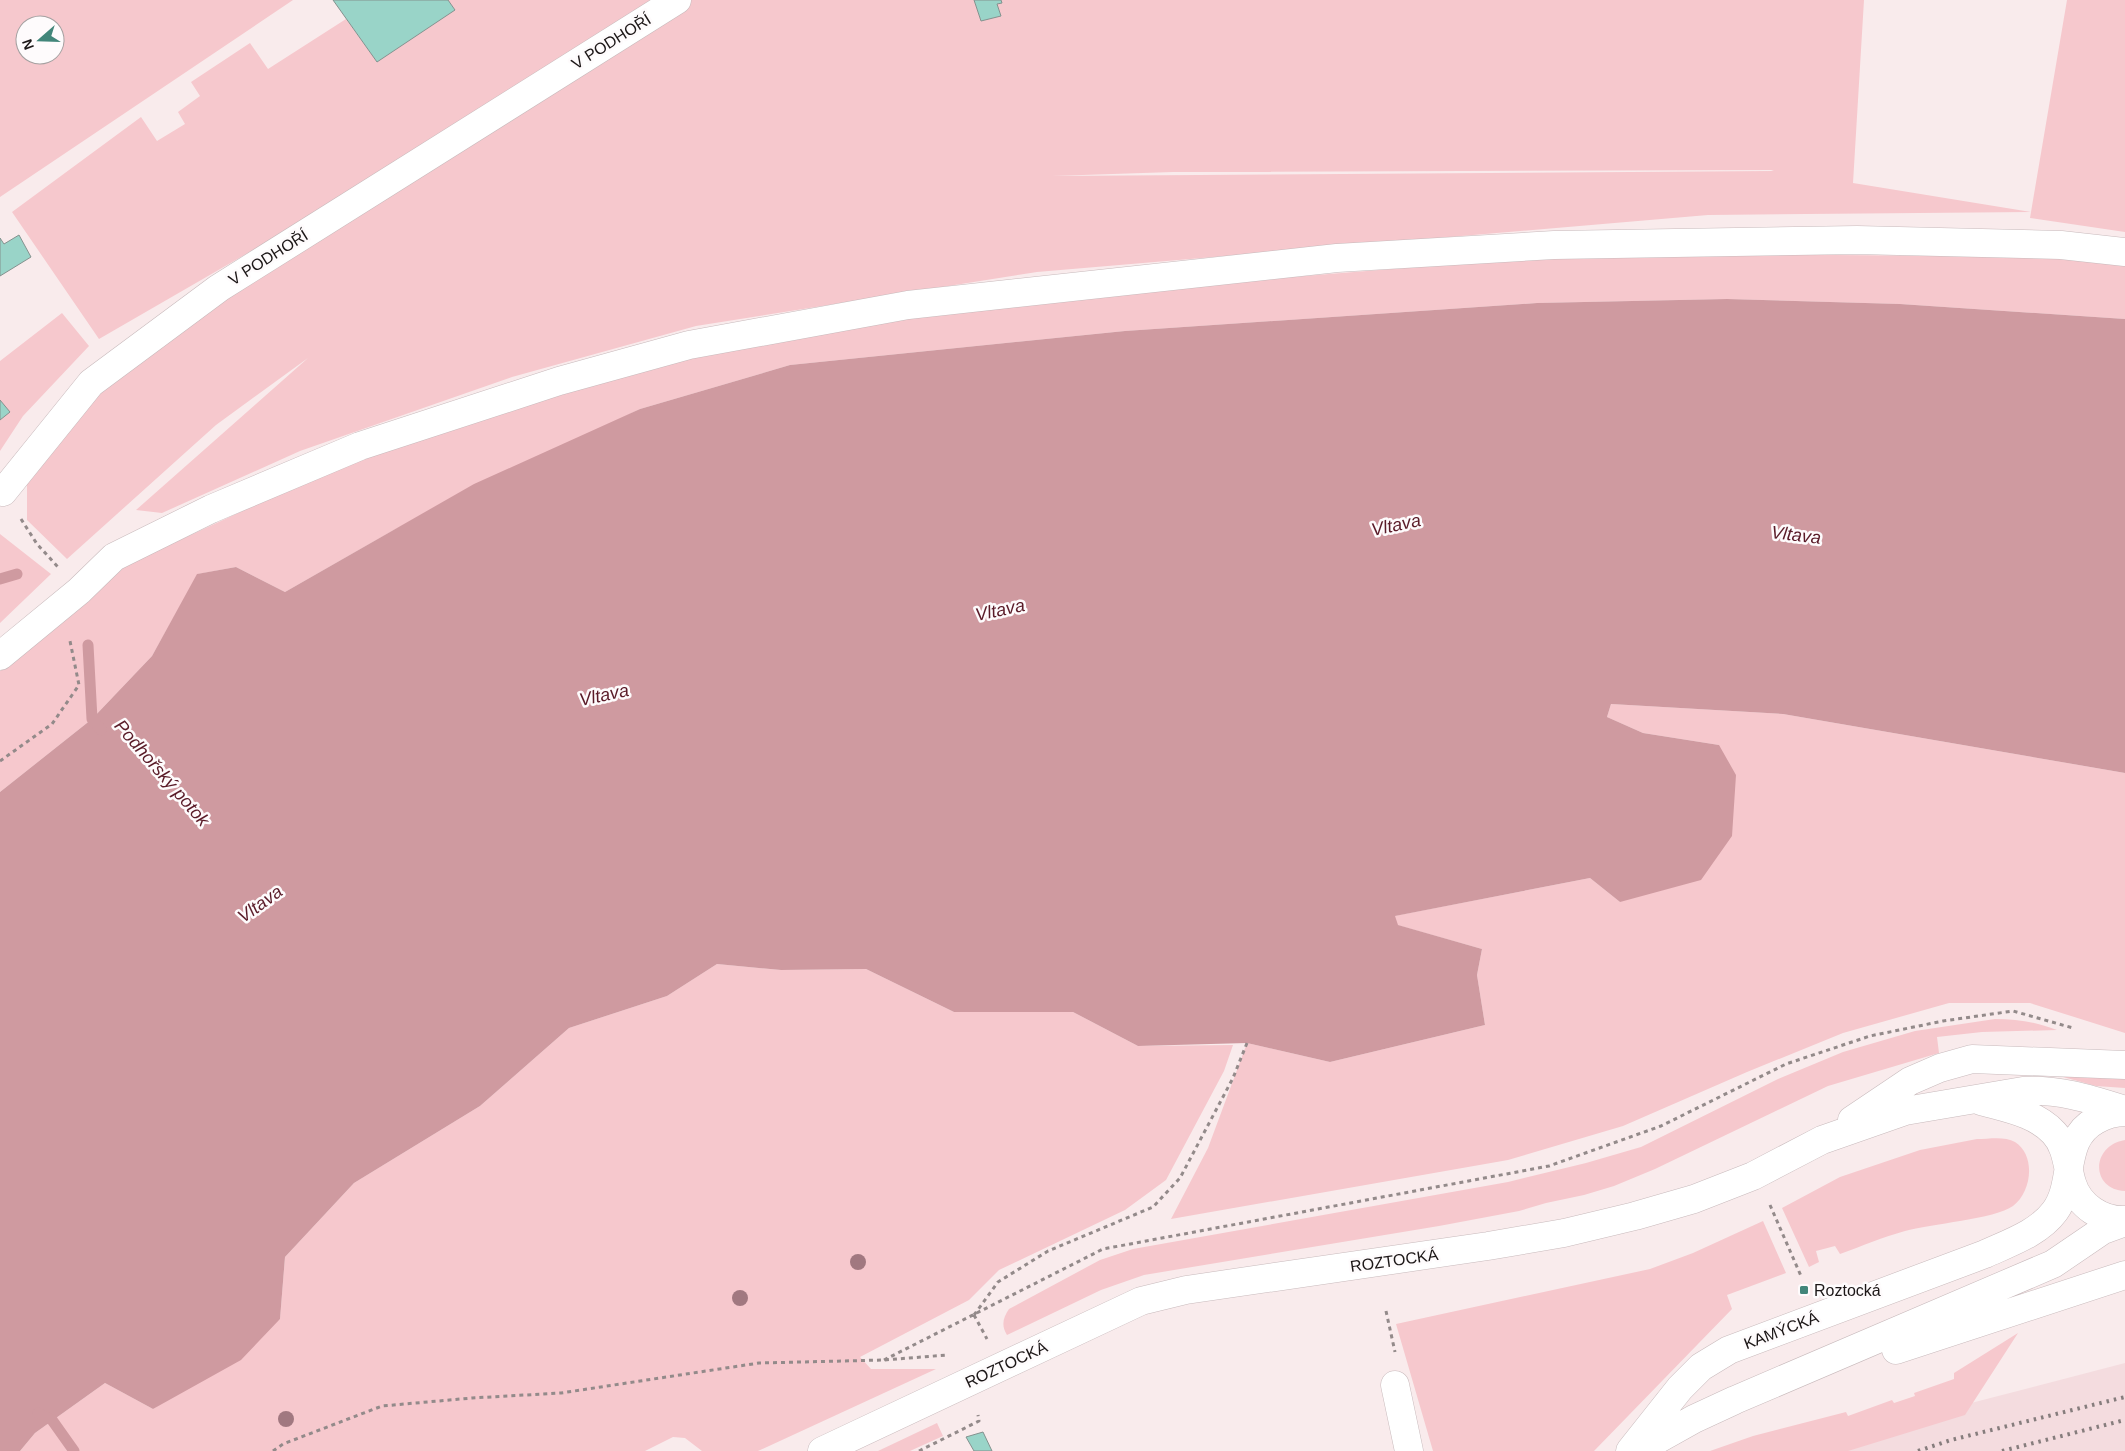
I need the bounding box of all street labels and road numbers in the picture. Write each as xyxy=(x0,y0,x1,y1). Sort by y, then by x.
street label: V PODHOŘÍ xyxy=(568,9,654,72)
street label: V PODHOŘÍ xyxy=(225,225,311,288)
street label: ROZTOCKÁ xyxy=(1349,1245,1439,1275)
street label: KAMÝCKÁ xyxy=(1741,1307,1821,1352)
street label: ROZTOCKÁ xyxy=(962,1337,1050,1391)

